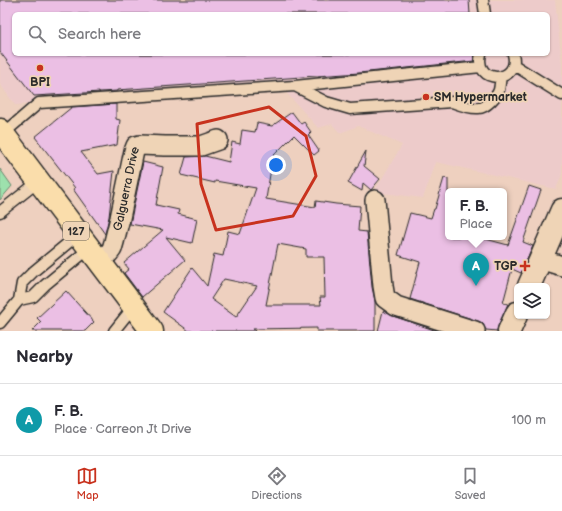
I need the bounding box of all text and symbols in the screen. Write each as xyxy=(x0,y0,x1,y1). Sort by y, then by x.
search box xyxy=(12,12,550,56)
icon: search xyxy=(26,23,48,45)
text: Search here xyxy=(58,25,141,44)
marker: BPI xyxy=(35,63,45,73)
place label: BPI xyxy=(30,75,50,90)
place label: SM Hypermarket xyxy=(434,90,527,105)
marker: SM Hypermarket xyxy=(421,92,431,102)
street label: Galguerra Drive xyxy=(110,144,143,233)
your location xyxy=(266,155,286,175)
popup xyxy=(445,188,507,240)
text: F. B. xyxy=(460,197,489,216)
text: Place xyxy=(460,216,492,232)
road number: 127 xyxy=(63,222,89,240)
pin: A xyxy=(463,253,489,286)
place label: TGP xyxy=(494,259,517,274)
marker: TGP xyxy=(520,261,530,271)
map controls xyxy=(514,283,550,319)
button: layers xyxy=(514,283,550,319)
text: Nearby xyxy=(16,347,73,367)
text: F. B. xyxy=(54,402,83,421)
text: A xyxy=(25,412,33,428)
text: 100 m xyxy=(511,412,546,428)
text: Place · Carreon Jt Drive xyxy=(54,421,192,437)
tab: Map xyxy=(76,465,99,502)
tab: Directions xyxy=(251,465,302,502)
tab: Saved xyxy=(455,465,486,502)

